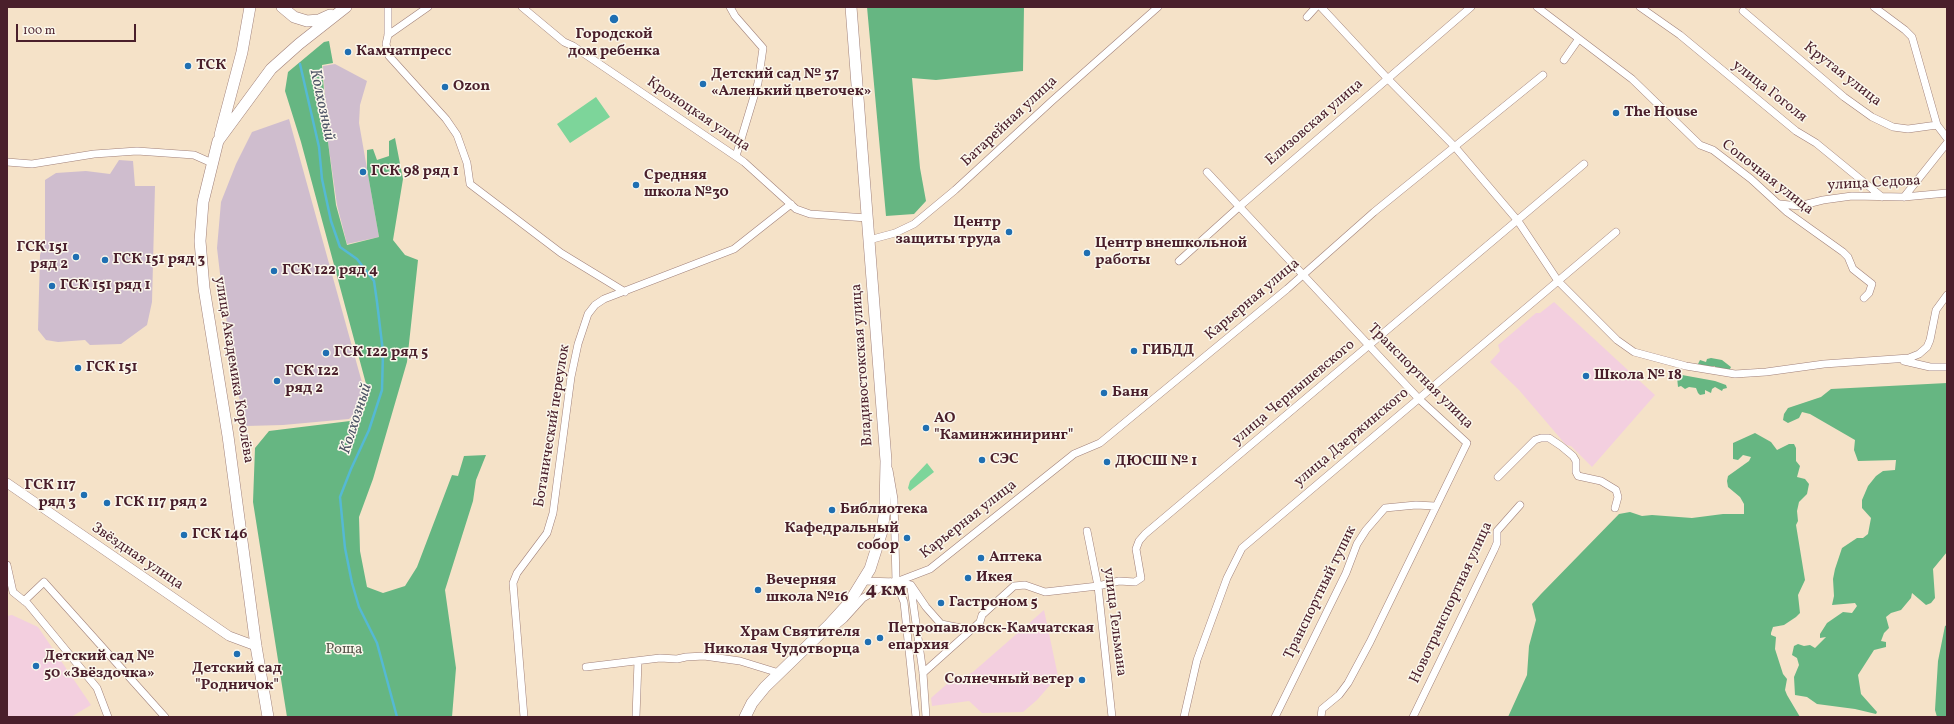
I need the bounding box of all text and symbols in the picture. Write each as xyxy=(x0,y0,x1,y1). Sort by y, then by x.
marker: Городской дом ребенка xyxy=(608,13,620,25)
scale bar xyxy=(18,16,138,42)
text: 100 m xyxy=(23,23,55,39)
place label: Городской дом ребенка xyxy=(568,26,660,61)
street label: Крутая улица xyxy=(1799,39,1885,111)
place label: Камчатпресс xyxy=(356,43,451,61)
marker: Камчатпресс xyxy=(343,47,353,57)
place label: ТСК xyxy=(196,57,226,75)
street label: улица Гоголя xyxy=(1728,57,1810,127)
marker: ТСК xyxy=(183,61,193,71)
place label: Детский сад № 37 «Аленький цветочек» xyxy=(711,66,871,101)
water label: Колхозный xyxy=(304,67,338,143)
street label: Батарейная улица xyxy=(958,73,1062,171)
street label: Кроноцкая улица xyxy=(643,74,753,156)
street label: Елизовская улица xyxy=(1263,76,1367,170)
place label: Ozon xyxy=(453,78,490,96)
marker: Детский сад № 37 «Аленький цветочек» xyxy=(698,79,708,89)
marker: Ozon xyxy=(440,82,450,92)
place label: The House xyxy=(1624,104,1698,122)
marker: The House xyxy=(1611,108,1621,118)
street label: Сопочная улица xyxy=(1717,137,1817,219)
place label: ГСК 98 ряд 1 xyxy=(371,163,459,181)
marker: ГСК 98 ряд 1 xyxy=(358,167,368,177)
place label: Средняя школа №30 xyxy=(644,167,729,202)
street label: улица Седова xyxy=(1827,173,1921,195)
marker: Средняя школа №30 xyxy=(631,180,641,190)
place label: Центр защиты труда xyxy=(895,214,1001,249)
marker: Центр защиты труда xyxy=(1004,227,1014,237)
place label: Центр внешкольной работы xyxy=(1095,235,1247,270)
place label: ГСК 151 ряд 2 xyxy=(17,239,68,274)
marker: Центр внешкольной работы xyxy=(1082,248,1092,258)
place label: ГСК 151 ряд 3 xyxy=(113,251,205,269)
marker: ГСК 151 ряд 2 xyxy=(71,252,81,262)
marker: ГСК 151 ряд 3 xyxy=(100,255,110,265)
street label: Карьерная улица xyxy=(1202,255,1304,345)
place label: ГСК 122 ряд 4 xyxy=(282,262,378,280)
marker: ГСК 122 ряд 4 xyxy=(269,266,279,276)
street label: улица Академика Королёва xyxy=(209,275,257,465)
place label: ГСК 151 ряд 1 xyxy=(60,277,151,295)
marker: ГСК 151 ряд 1 xyxy=(47,281,57,291)
street label: Владивостокская улица xyxy=(848,283,878,447)
street label: Транспортная улица xyxy=(1363,320,1477,434)
street label: улица Чернышевского xyxy=(1229,336,1359,450)
place label: ГИБДД xyxy=(1142,342,1194,360)
street label: Ботанический переулок xyxy=(531,343,575,509)
place label: ГСК 122 ряд 5 xyxy=(334,344,428,362)
marker: ГИБДД xyxy=(1129,346,1139,356)
marker: ГСК 122 ряд 5 xyxy=(321,348,331,358)
place label: ГСК 151 xyxy=(86,359,137,377)
marker: ГСК 151 xyxy=(73,363,83,373)
place label: ГСК 122 ряд 2 xyxy=(285,363,339,398)
place label: Школа № 18 xyxy=(1594,367,1682,385)
marker: Школа № 18 xyxy=(1581,371,1591,381)
marker: ГСК 122 ряд 2 xyxy=(272,376,282,386)
water label: Колхозный xyxy=(337,381,377,457)
place label: Баня xyxy=(1112,384,1148,402)
street label: улица Дзержинского xyxy=(1291,385,1413,491)
marker: Баня xyxy=(1099,388,1109,398)
place label: АО "Каминжиниринг" xyxy=(934,410,1073,445)
marker: АО "Каминжиниринг" xyxy=(921,423,931,433)
place label: СЭС xyxy=(990,451,1019,469)
place label: ДЮСШ № 1 xyxy=(1115,453,1197,471)
marker: СЭС xyxy=(977,455,987,465)
marker: ДЮСШ № 1 xyxy=(1102,457,1112,467)
place label: ГСК 117 ряд 3 xyxy=(25,477,76,512)
street label: Карьерная улица xyxy=(917,477,1021,563)
marker: ГСК 117 ряд 3 xyxy=(79,490,89,500)
place label: ГСК 117 ряд 2 xyxy=(115,494,207,512)
marker: ГСК 117 ряд 2 xyxy=(102,498,112,508)
place label: Библиотека xyxy=(840,501,928,519)
marker: Библиотека xyxy=(827,505,837,515)
street label: Новотранспортная улица xyxy=(1407,519,1497,687)
street label: Звёздная улица xyxy=(87,520,187,594)
place label: Кафедральный собор xyxy=(784,520,899,555)
street label: Транспортный тупик xyxy=(1281,523,1361,663)
place label: ГСК 146 xyxy=(192,526,247,544)
marker: ГСК 146 xyxy=(179,530,189,540)
marker: Кафедральный собор xyxy=(902,533,912,543)
place label: Аптека xyxy=(989,549,1042,567)
marker: Аптека xyxy=(976,553,986,563)
street label: улица Тельмана xyxy=(1098,566,1130,678)
place label: Икея xyxy=(976,569,1013,587)
place label: Вечерняя школа №16 xyxy=(766,572,848,607)
marker: Икея xyxy=(963,573,973,583)
district label: 4 км xyxy=(866,581,906,603)
marker: Вечерняя школа №16 xyxy=(753,585,763,595)
place label: Гастроном 5 xyxy=(949,594,1038,612)
marker: Гастроном 5 xyxy=(936,598,946,608)
place label: Петропавловск-Камчатская епархия xyxy=(888,620,1094,655)
place label: Храм Святителя Николая Чудотворца xyxy=(704,624,860,659)
marker: Петропавловск-Камчатская епархия xyxy=(875,633,885,643)
marker: Храм Святителя Николая Чудотворца xyxy=(863,637,873,647)
park label: Роща xyxy=(326,641,362,659)
place label: Детский сад № 50 «Звёздочка» xyxy=(44,648,155,683)
marker: Детский сад "Родничок" xyxy=(232,649,242,659)
place label: Детский сад "Родничок" xyxy=(192,660,282,695)
marker: Детский сад № 50 «Звёздочка» xyxy=(31,661,41,671)
place label: Солнечный ветер xyxy=(944,671,1074,689)
marker: Солнечный ветер xyxy=(1077,675,1087,685)

